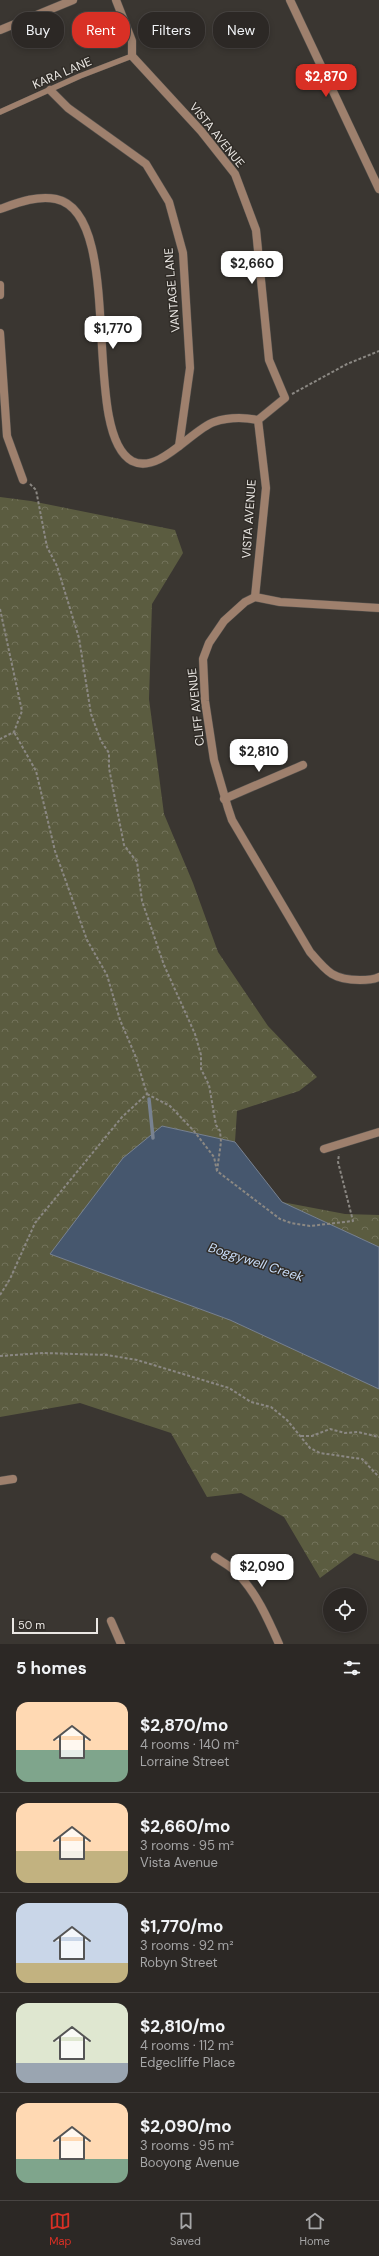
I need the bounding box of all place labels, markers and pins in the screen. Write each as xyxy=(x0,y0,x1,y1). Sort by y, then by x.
pin: $2,870 xyxy=(293,64,359,98)
pin: $2,660 xyxy=(219,251,285,285)
pin: $1,770 xyxy=(80,316,146,350)
pin: $2,810 xyxy=(226,739,292,773)
pin: $2,090 xyxy=(229,1554,295,1588)

